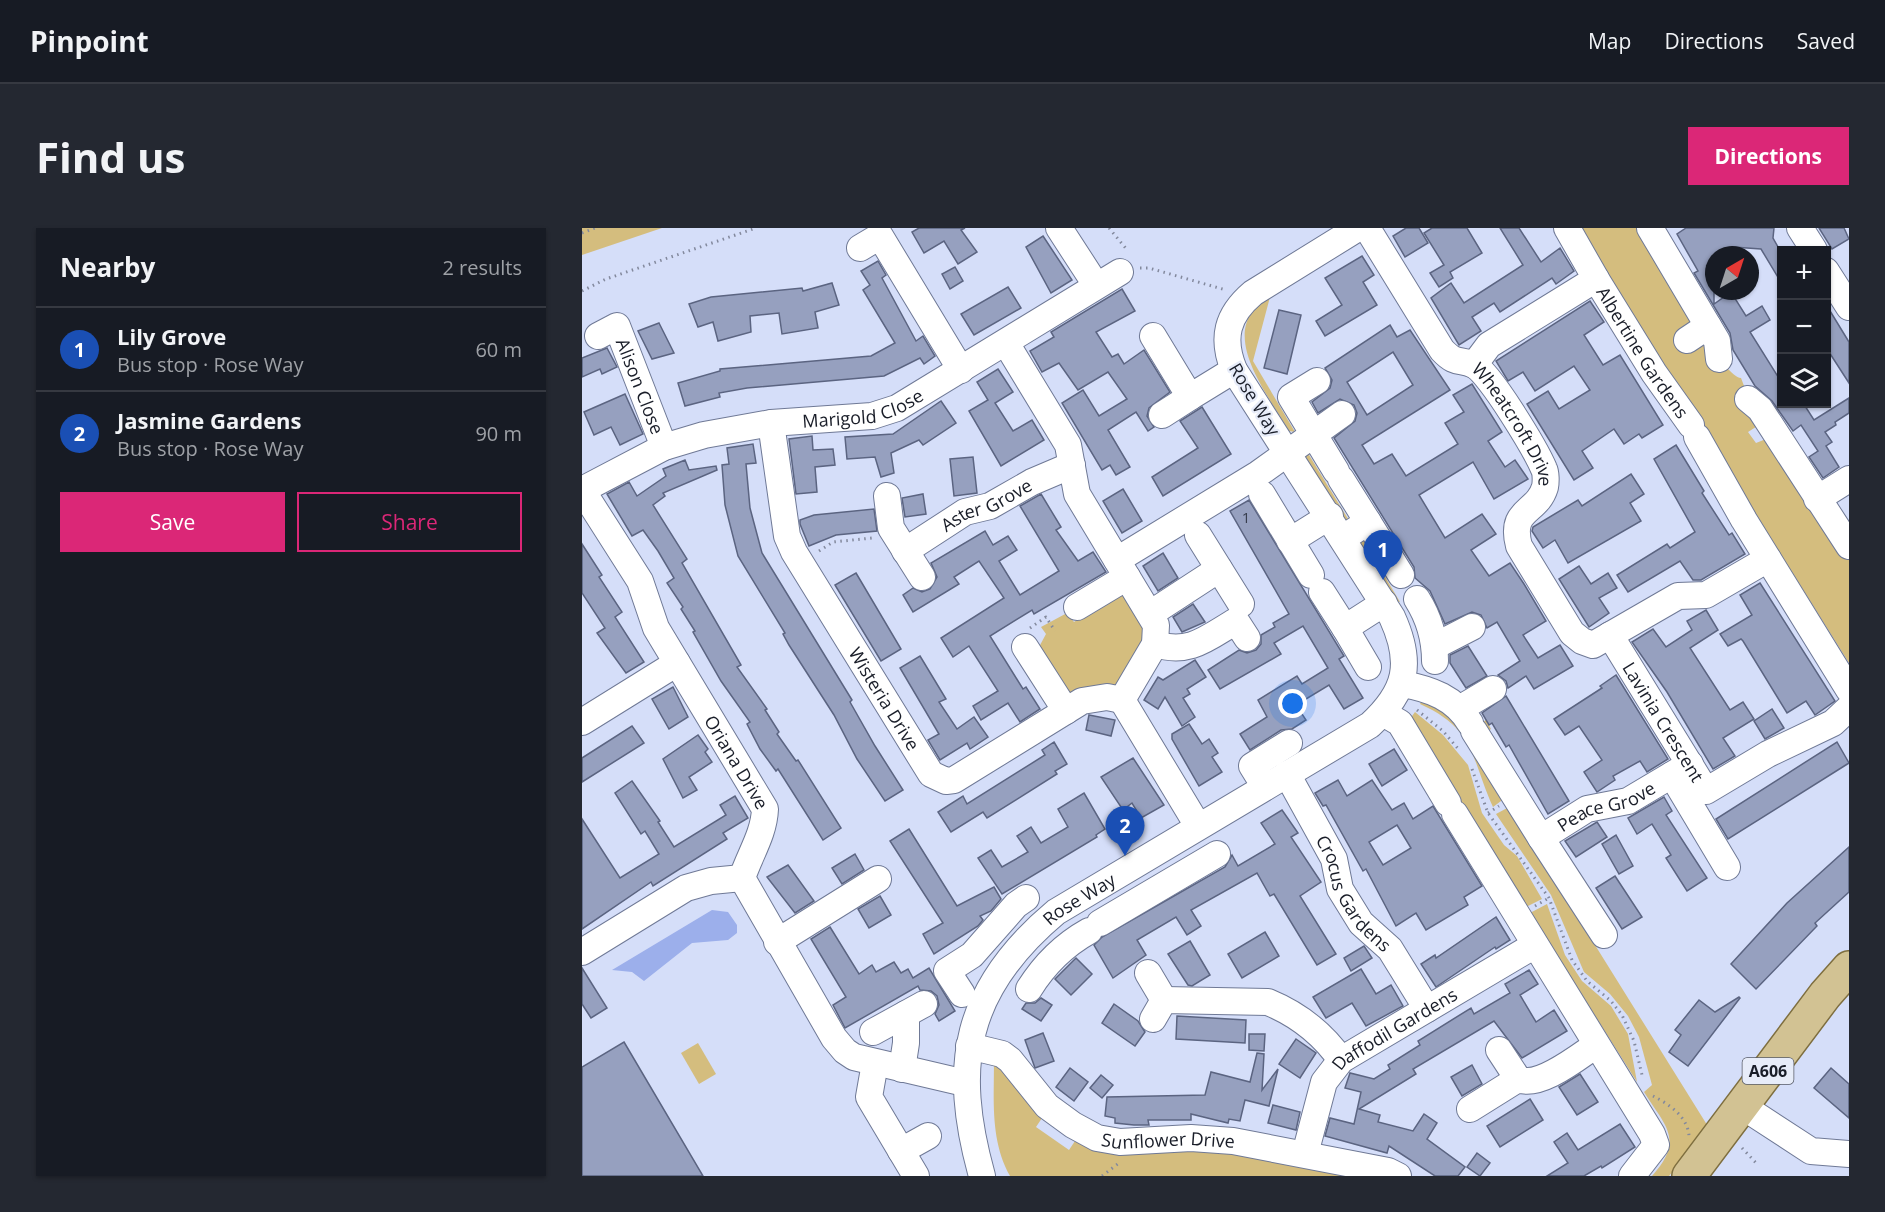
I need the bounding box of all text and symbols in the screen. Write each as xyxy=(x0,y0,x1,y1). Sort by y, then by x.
text: Pinpoint xyxy=(30,22,149,60)
text: Map xyxy=(1588,27,1631,55)
text: Directions xyxy=(1664,27,1764,55)
text: Saved xyxy=(1797,27,1855,55)
button: Directions xyxy=(1688,127,1849,185)
text: Find us xyxy=(36,128,185,185)
north arrow xyxy=(1705,246,1759,300)
map controls xyxy=(1777,246,1831,408)
button: + xyxy=(1777,246,1831,300)
text: Nearby xyxy=(60,249,155,285)
text: 2 results xyxy=(442,254,522,281)
street label: Albertine Gardens xyxy=(1591,282,1694,423)
button: − xyxy=(1777,300,1831,354)
text: Lily Grove xyxy=(117,321,226,351)
street label: Alison Close xyxy=(611,335,670,438)
text: 1 xyxy=(74,336,85,363)
text: 60 m xyxy=(475,336,522,363)
text: Bus stop · Rose Way xyxy=(117,351,303,378)
button: layers xyxy=(1777,354,1831,408)
street label: Wheatcroft Drive xyxy=(1467,357,1558,487)
street label: Rose Way xyxy=(1224,358,1287,441)
street label: Marigold Close xyxy=(801,383,927,433)
text: Jasmine Gardens xyxy=(117,405,302,435)
text: 2 xyxy=(74,420,85,447)
text: 90 m xyxy=(475,420,522,447)
text: Bus stop · Rose Way xyxy=(117,435,303,462)
street label: Aster Grove xyxy=(936,473,1036,537)
button: Save xyxy=(60,492,285,552)
button: Share xyxy=(297,492,522,552)
house number: 1 xyxy=(1242,507,1250,527)
pin: 1 xyxy=(1364,530,1402,580)
street label: Wisteria Drive xyxy=(844,643,925,755)
street label: Lavinia Crescent xyxy=(1617,657,1710,786)
your location xyxy=(1278,689,1307,718)
street label: Oriana Drive xyxy=(699,711,774,814)
street label: Peace Grove xyxy=(1552,776,1660,837)
pin: 2 xyxy=(1106,806,1144,856)
street label: Crocus Gardens xyxy=(1311,830,1397,957)
street label: Rose Way xyxy=(1037,867,1121,930)
street label: Daffodil Gardens xyxy=(1326,982,1461,1075)
road number: A606 xyxy=(1742,1058,1794,1084)
street label: Sunflower Drive xyxy=(1100,1126,1236,1154)

